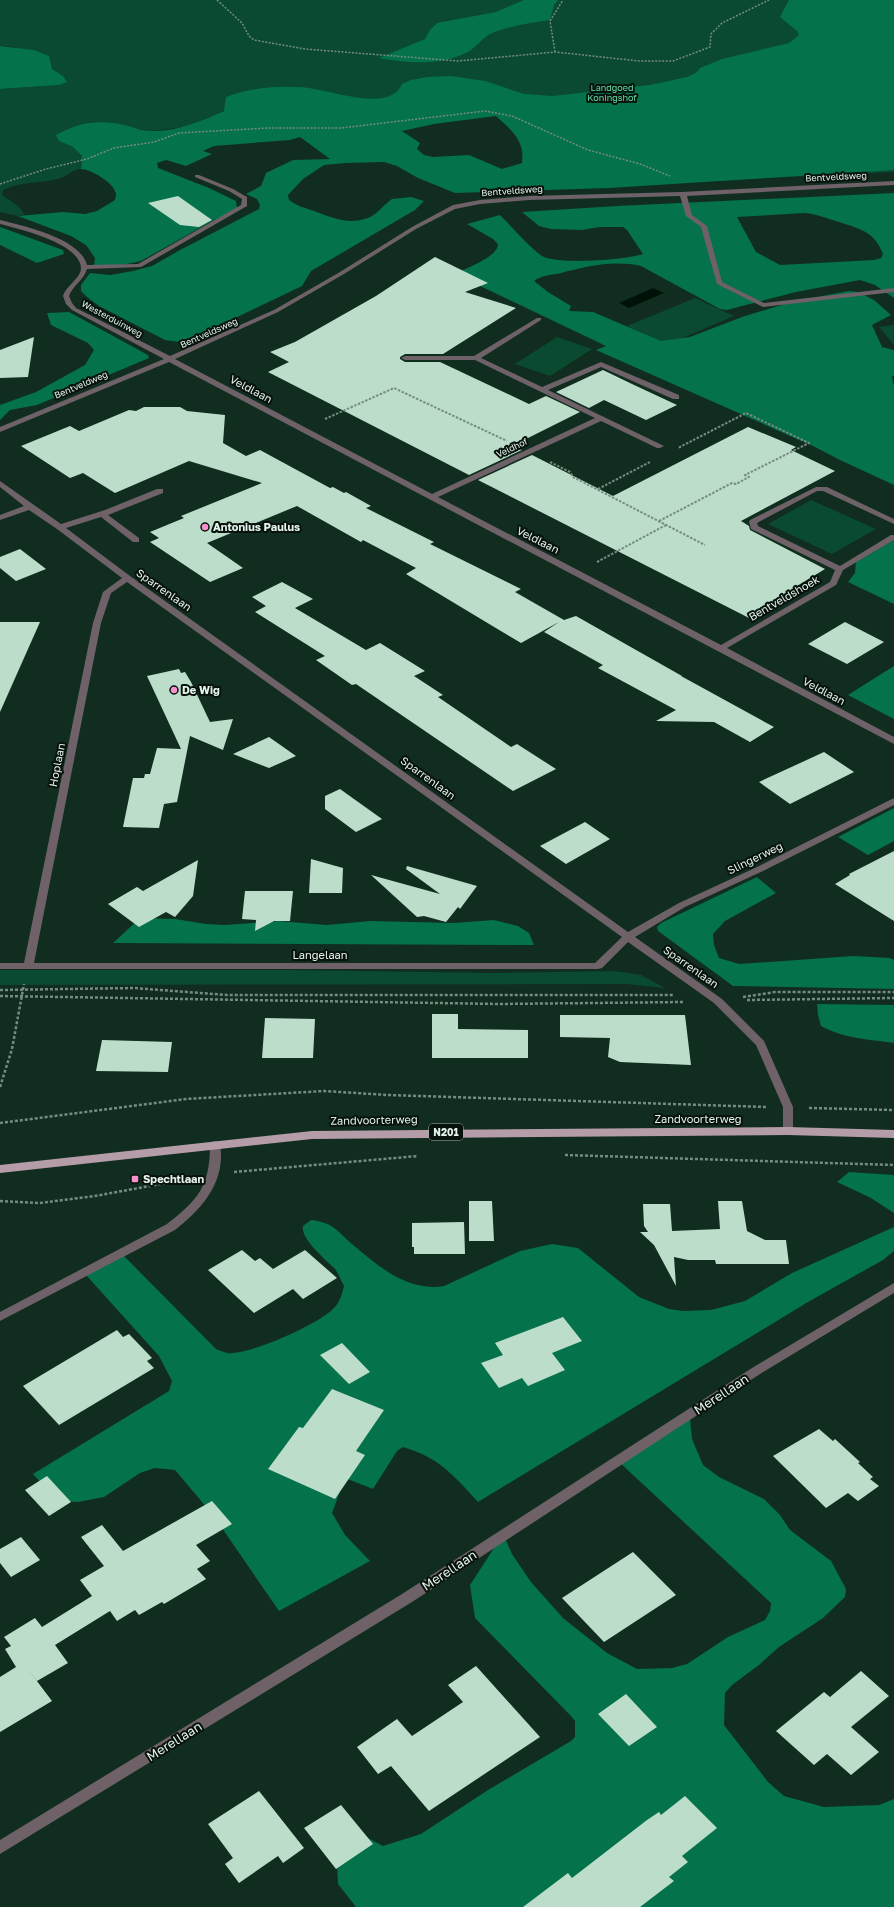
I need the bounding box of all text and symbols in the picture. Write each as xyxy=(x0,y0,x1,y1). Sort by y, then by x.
park label: Landgoed Koningshof xyxy=(587,82,637,103)
street label: Bentveldsweg xyxy=(805,169,867,184)
street label: Bentveldsweg xyxy=(481,183,543,198)
street label: Westerduinweg xyxy=(80,298,145,339)
street label: Bentveldsweg xyxy=(178,315,239,350)
street label: Bentveldweg xyxy=(52,368,109,401)
street label: Veldlaan xyxy=(228,372,275,405)
street label: Veldhof xyxy=(494,435,530,460)
place label: Antonius Paulus xyxy=(213,520,300,533)
marker: Antonius Paulus xyxy=(200,522,210,532)
street label: Veldlaan xyxy=(515,523,562,556)
street label: Sparrenlaan xyxy=(134,566,194,613)
street label: Bentveldshoek xyxy=(746,572,821,623)
street label: Veldlaan xyxy=(801,674,848,707)
place label: De Wig xyxy=(182,683,220,696)
marker: De Wig xyxy=(169,685,179,695)
street label: Hoplaan xyxy=(46,742,67,788)
street label: Sparrenlaan xyxy=(398,753,458,802)
street label: Slingerweg xyxy=(725,839,785,877)
street label: Sparrenlaan xyxy=(661,943,721,990)
street label: Langelaan xyxy=(292,948,348,961)
street label: Zandvoorterweg xyxy=(330,1112,418,1127)
street label: Zandvoorterweg xyxy=(654,1112,742,1125)
road number: N201 xyxy=(429,1124,463,1140)
place label: Spechtlaan xyxy=(143,1172,204,1185)
marker: Spechtlaan xyxy=(130,1174,140,1184)
street label: Merellaan xyxy=(691,1370,751,1418)
street label: Merellaan xyxy=(419,1546,479,1594)
street label: Merellaan xyxy=(143,1718,205,1764)

